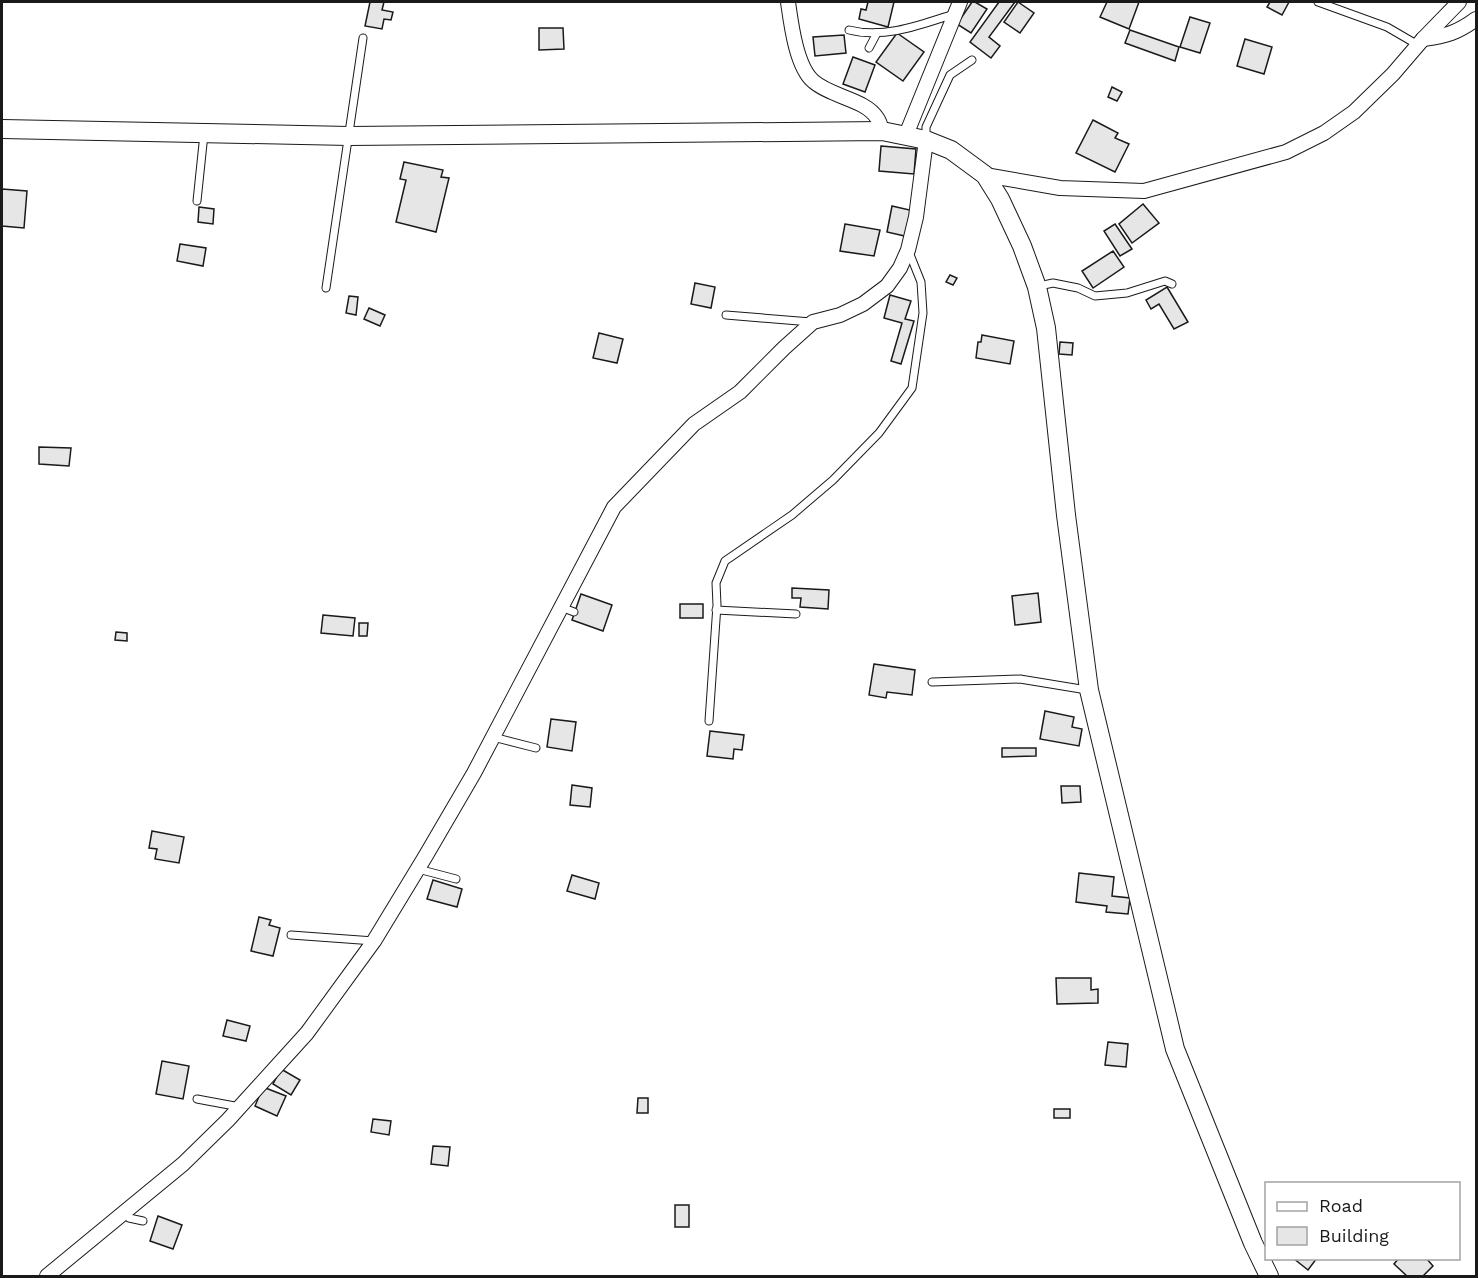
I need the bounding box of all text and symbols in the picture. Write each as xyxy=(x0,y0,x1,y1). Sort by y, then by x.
legend xyxy=(1265,1182,1460,1260)
text: Road xyxy=(1319,1195,1363,1216)
text: Building xyxy=(1319,1225,1389,1246)

